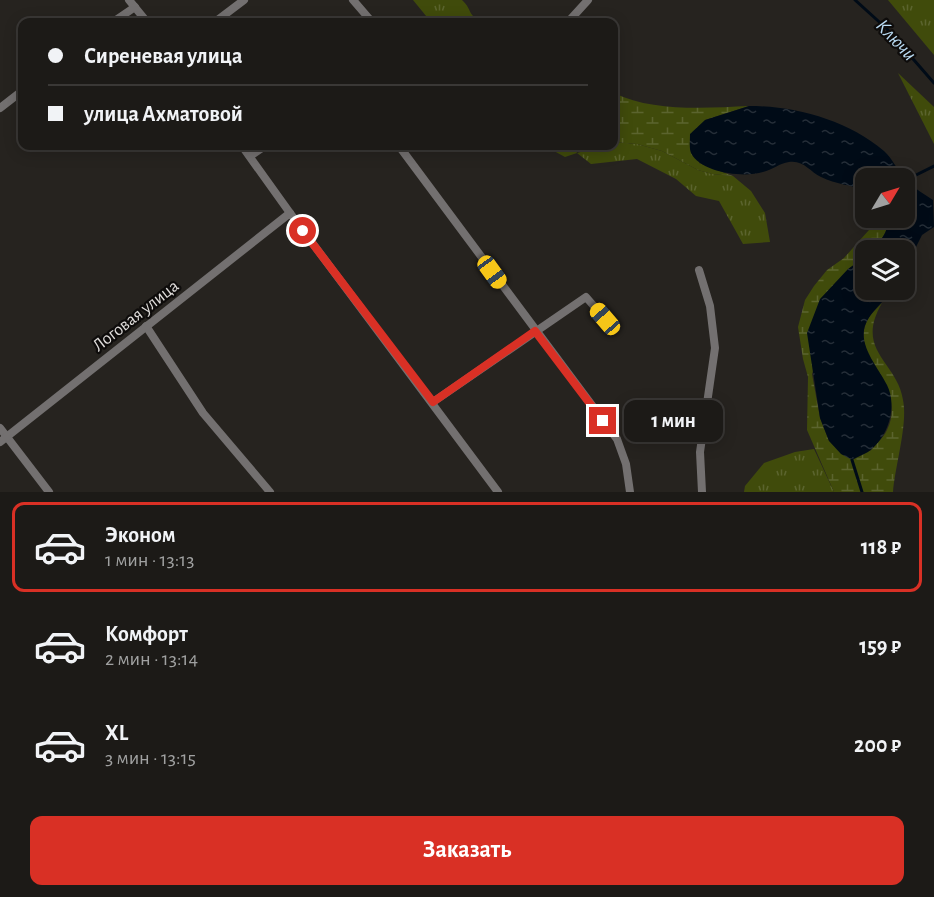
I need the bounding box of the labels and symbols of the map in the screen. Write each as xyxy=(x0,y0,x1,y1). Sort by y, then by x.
water label: Ключи xyxy=(872,15,920,65)
north arrow xyxy=(855,168,915,228)
route start xyxy=(289,217,316,244)
car xyxy=(474,252,510,292)
street label: Логовая улица xyxy=(90,277,182,355)
car xyxy=(586,300,624,338)
callout: 1 мин xyxy=(624,400,723,442)
route end xyxy=(589,407,616,434)

